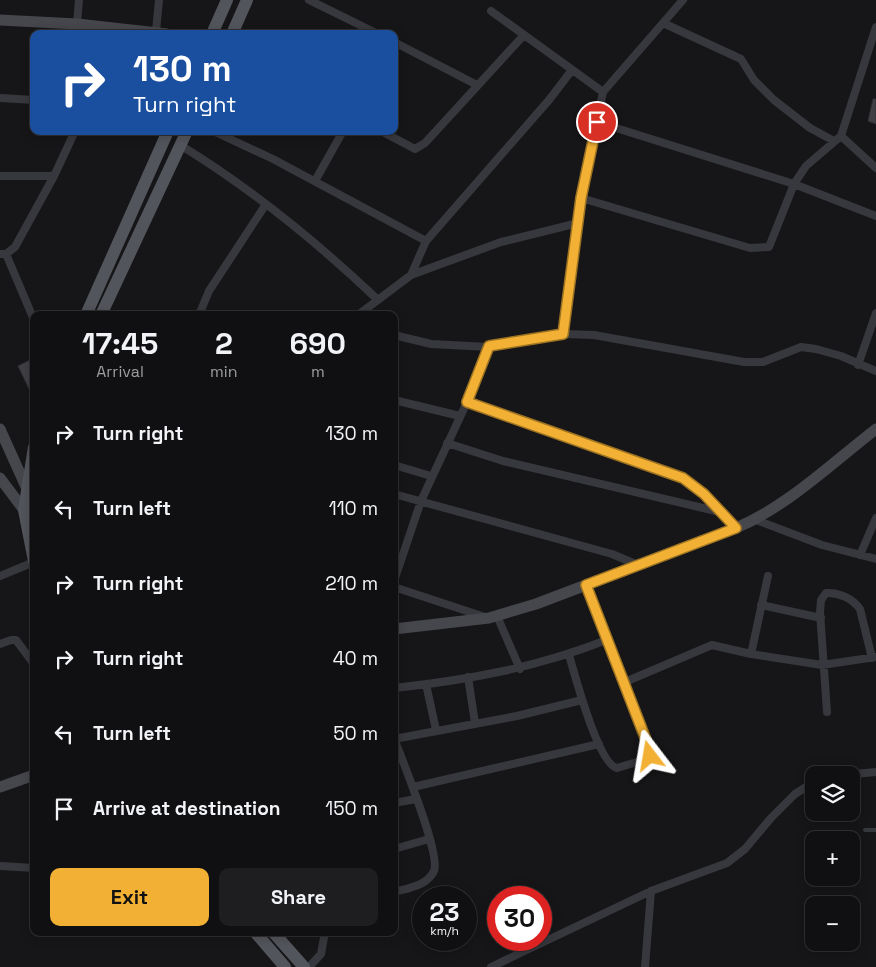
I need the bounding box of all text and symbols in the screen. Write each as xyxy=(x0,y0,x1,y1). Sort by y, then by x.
text: 130 m xyxy=(133,47,232,91)
icon: right xyxy=(50,50,115,115)
text: Turn right xyxy=(133,90,236,118)
pin xyxy=(576,101,618,143)
icon: arrive xyxy=(583,108,611,136)
text: 17:45 xyxy=(82,324,158,363)
text: 2 xyxy=(215,324,233,363)
text: 690 xyxy=(290,324,346,363)
text: Arrival xyxy=(96,361,144,382)
text: min xyxy=(210,361,238,382)
text: m xyxy=(311,361,325,382)
icon: right xyxy=(50,420,78,448)
text: Turn right xyxy=(93,421,183,446)
text: 130 m xyxy=(325,421,378,446)
icon: left xyxy=(50,495,78,523)
text: Turn left xyxy=(93,496,171,521)
text: 110 m xyxy=(329,496,378,521)
icon: right xyxy=(50,570,78,598)
text: Turn right xyxy=(93,571,183,596)
text: 210 m xyxy=(325,571,378,596)
icon: right xyxy=(50,645,78,673)
text: Turn right xyxy=(93,646,183,671)
text: 40 m xyxy=(333,646,378,671)
icon: left xyxy=(50,720,78,748)
text: Turn left xyxy=(93,721,171,746)
text: 50 m xyxy=(333,721,378,746)
position arrow xyxy=(623,729,675,781)
map controls xyxy=(805,766,860,951)
button: layers xyxy=(805,766,860,821)
icon: arrive xyxy=(50,795,78,823)
text: Arrive at destination xyxy=(93,796,281,821)
text: 150 m xyxy=(325,796,378,821)
button: + xyxy=(805,831,860,886)
button: Exit xyxy=(50,868,209,926)
button: Share xyxy=(219,868,378,926)
speed limit sign: 30 xyxy=(487,886,552,951)
text: 23 xyxy=(429,896,460,928)
button: − xyxy=(805,896,860,951)
text: km/h xyxy=(430,923,459,939)

